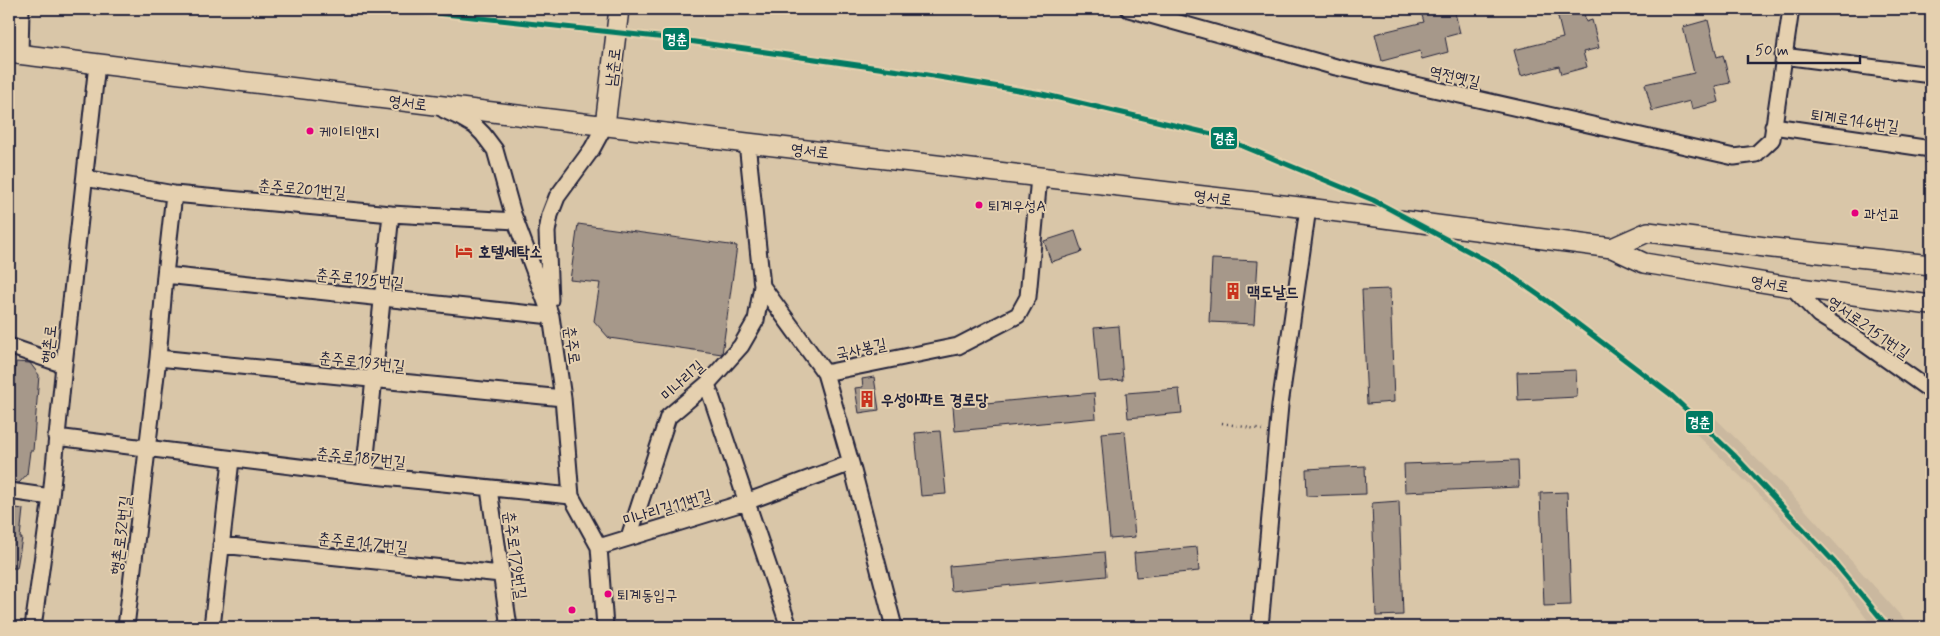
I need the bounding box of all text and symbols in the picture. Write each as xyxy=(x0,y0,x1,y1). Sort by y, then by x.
line badge: 경춘 xyxy=(662,27,690,51)
text: 경춘 xyxy=(665,31,687,49)
scale bar xyxy=(1748,32,1860,64)
text: 50 m xyxy=(1755,41,1789,61)
street label: 남춘로 xyxy=(601,47,626,88)
street label: 역전옛길 xyxy=(1427,61,1482,94)
street label: 영서로 xyxy=(387,91,428,116)
street label: 퇴계로146번길 xyxy=(1809,105,1900,138)
place label: 케이티앤지 xyxy=(319,123,379,143)
marker: 케이티앤지 xyxy=(305,126,315,136)
line badge: 경춘 xyxy=(1210,126,1238,150)
text: 경춘 xyxy=(1213,130,1235,148)
street label: 영서로 xyxy=(790,139,830,164)
street label: 춘주로201번길 xyxy=(257,175,347,204)
street label: 영서로 xyxy=(1192,186,1233,211)
place label: 퇴계우성A xyxy=(988,197,1046,217)
marker: 퇴계우성A xyxy=(974,200,984,210)
place label: 과선교 xyxy=(1864,205,1900,225)
marker: 과선교 xyxy=(1850,208,1860,218)
hotel icon: 호텔세탁소 xyxy=(454,241,474,261)
place label: 호텔세탁소 xyxy=(478,242,543,263)
street label: 춘주로195번길 xyxy=(314,264,405,295)
street label: 영서로 xyxy=(1749,271,1790,298)
building icon: 맥도날드 xyxy=(1223,281,1243,301)
place label: 맥도날드 xyxy=(1247,282,1299,303)
street label: 영서로2151번길 xyxy=(1823,292,1914,364)
street label: 행촌로 xyxy=(37,324,62,364)
street label: 춘주로 xyxy=(558,325,585,366)
street label: 국사봉길 xyxy=(834,334,889,365)
street label: 춘주로193번길 xyxy=(318,348,406,377)
street label: 미나리길 xyxy=(657,356,709,406)
building icon: 우성아파트 경로당 xyxy=(857,389,877,409)
place label: 우성아파트 경로당 xyxy=(881,390,988,411)
line badge: 경춘 xyxy=(1685,410,1714,434)
text: 경춘 xyxy=(1688,414,1710,432)
street label: 춘주로187번길 xyxy=(315,443,407,474)
street label: 미나리길11번길 xyxy=(621,485,714,532)
street label: 행촌로32번길 xyxy=(106,494,137,576)
street label: 춘주로179번길 xyxy=(498,510,531,601)
street label: 춘주로147번길 xyxy=(317,528,409,559)
place label: 퇴계동입구 xyxy=(617,586,677,606)
marker: 퇴계동입구 xyxy=(603,589,613,599)
unlabelled marker xyxy=(567,605,577,615)

